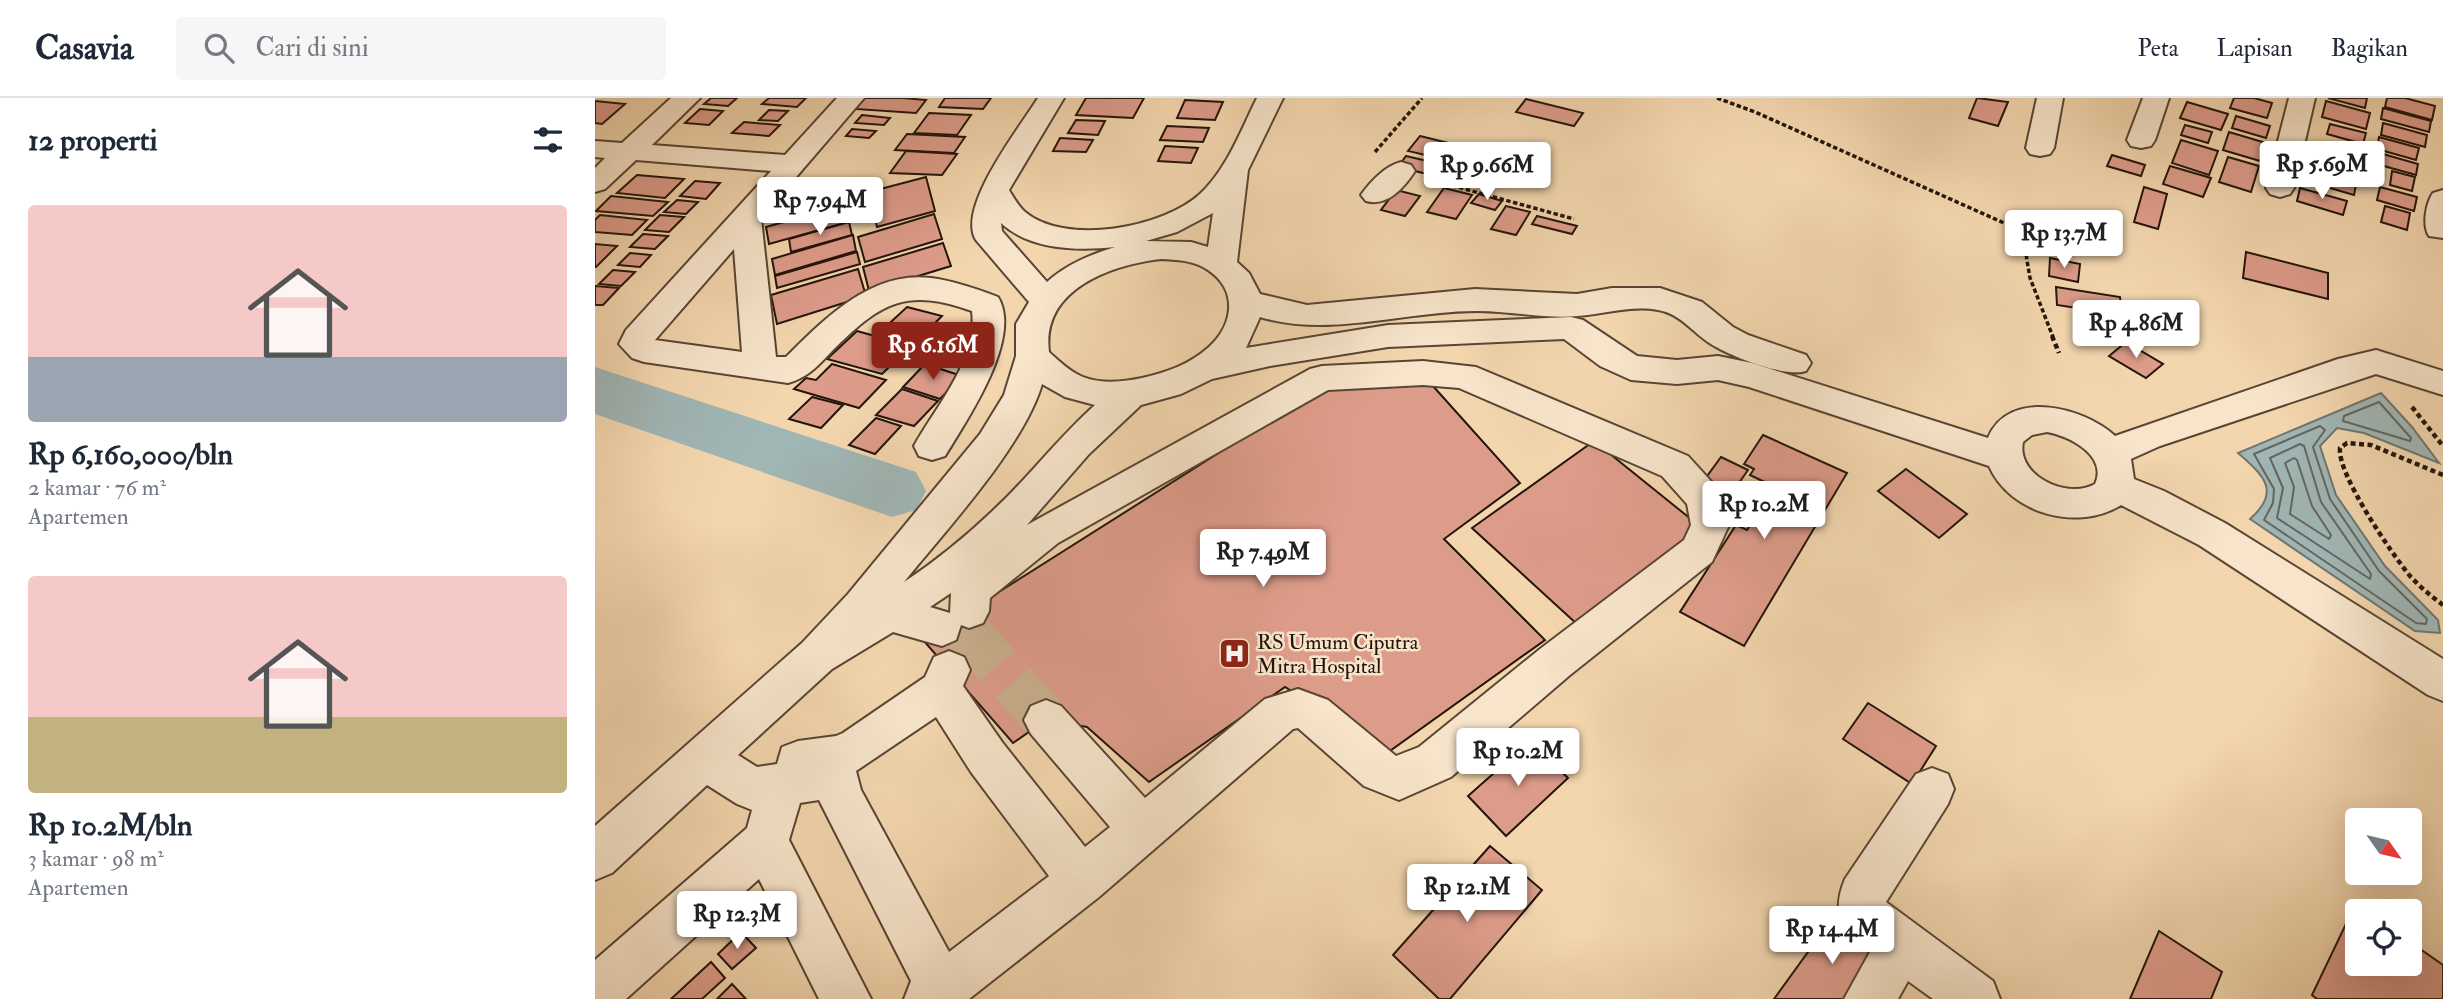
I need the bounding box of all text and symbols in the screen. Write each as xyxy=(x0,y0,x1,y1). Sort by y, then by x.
search box xyxy=(176,17,666,80)
text: Casavia xyxy=(35,28,134,69)
icon: search xyxy=(200,29,238,67)
text: Cari di sini xyxy=(256,32,369,64)
text: Peta xyxy=(2137,33,2179,64)
text: Lapisan xyxy=(2217,33,2293,64)
text: Bagikan xyxy=(2331,33,2408,64)
icon: filters xyxy=(529,121,567,159)
text: 12 properti xyxy=(28,122,157,159)
pin: Rp 5.69M xyxy=(2250,141,2394,201)
pin: Rp 9.66M xyxy=(1415,142,1559,202)
text: Rp 5.69M xyxy=(2276,149,2368,178)
text: Rp 9.66M xyxy=(1440,150,1534,179)
pin: Rp 7.94M xyxy=(748,178,892,237)
text: Rp 7.94M xyxy=(773,185,867,214)
pin: Rp 13.7M xyxy=(1992,211,2136,270)
text: Rp 13.7M xyxy=(2021,218,2107,247)
icon: home xyxy=(235,250,361,376)
pin: Rp 4.86M xyxy=(2064,300,2208,360)
text: Rp 4.86M xyxy=(2089,308,2183,337)
pin: Rp 6.16M xyxy=(861,322,1005,382)
text: Rp 6.16M xyxy=(888,330,978,359)
text: Rp 6,160,000/bln xyxy=(28,436,233,473)
text: 2 kamar · 76 m² xyxy=(28,473,166,502)
pin: Rp 10.2M xyxy=(1692,482,1836,541)
text: Rp 10.2M xyxy=(1718,489,1810,518)
text: Apartemen xyxy=(28,502,129,531)
pin: Rp 7.49M xyxy=(1191,530,1335,589)
text: Rp 7.49M xyxy=(1216,537,1310,566)
icon: home xyxy=(235,621,361,747)
place label: RS Umum Ciputra Mitra Hospital xyxy=(1257,629,1419,680)
hospital icon: RS Umum Ciputra Mitra Hospital xyxy=(1217,637,1251,671)
pin: Rp 10.2M xyxy=(1446,728,1590,788)
text: Rp 10.2M xyxy=(1472,736,1564,765)
text: Rp 10.2M/bln xyxy=(28,807,192,844)
north arrow xyxy=(2345,808,2422,886)
map controls xyxy=(2345,808,2422,976)
text: 3 kamar · 98 m² xyxy=(28,844,164,873)
pin: Rp 12.1M xyxy=(1395,864,1539,924)
text: Rp 12.1M xyxy=(1423,872,1511,901)
text: Apartemen xyxy=(28,873,129,902)
pin: Rp 12.3M xyxy=(665,892,809,951)
text: Rp 12.3M xyxy=(693,899,781,928)
button: locate xyxy=(2345,899,2422,976)
pin: Rp 14.4M xyxy=(1760,906,1904,966)
text: Rp 14.4M xyxy=(1785,914,1879,943)

